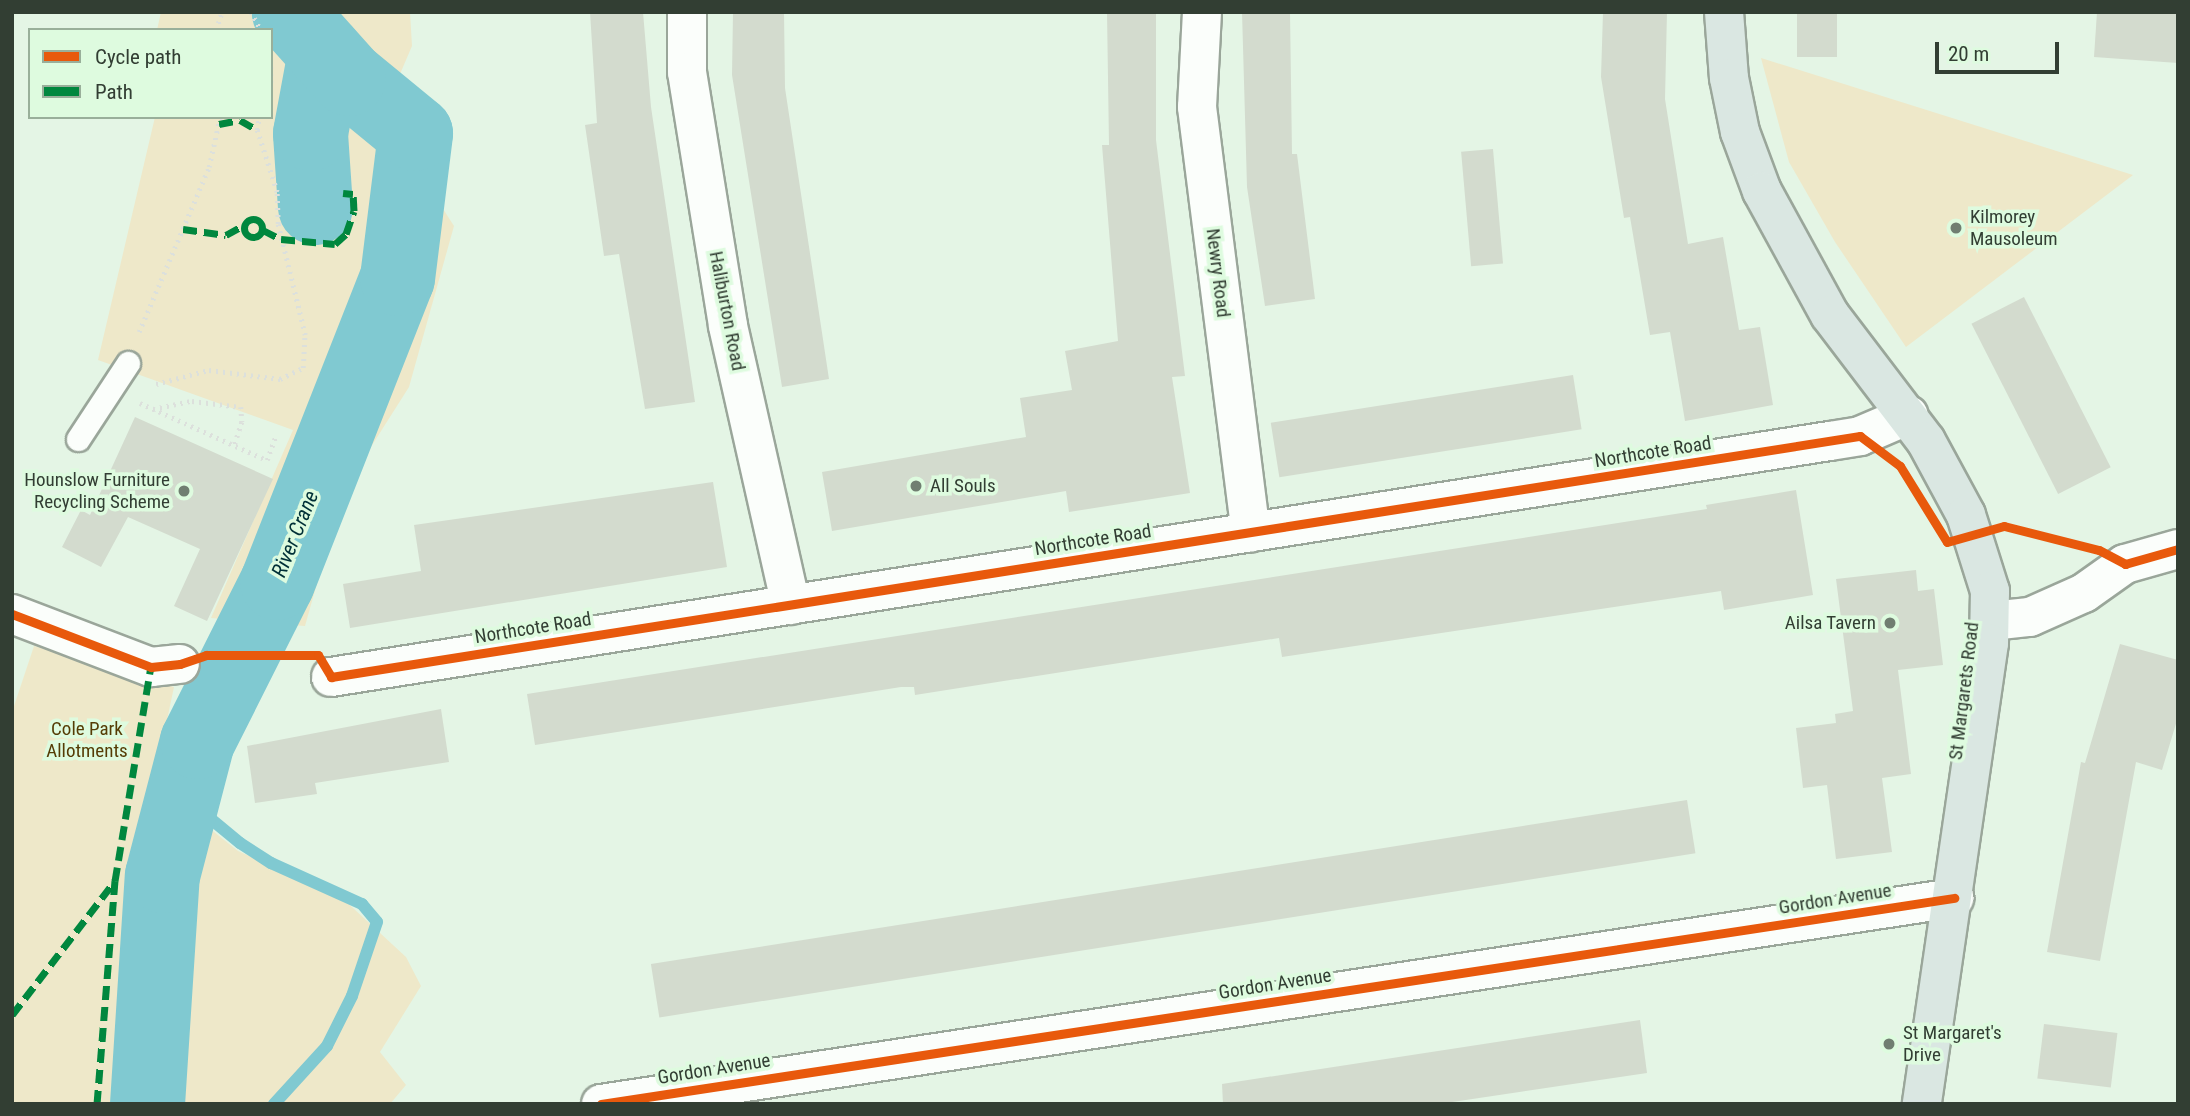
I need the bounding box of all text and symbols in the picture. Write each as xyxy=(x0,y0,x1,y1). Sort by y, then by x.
legend xyxy=(28,28,273,119)
scale bar xyxy=(1938,28,2062,72)
text: 20 m xyxy=(1948,42,1989,66)
text: Cycle path xyxy=(95,45,181,69)
text: Path xyxy=(95,80,133,104)
place label: Kilmorey Mausoleum xyxy=(1970,206,2058,250)
marker: Kilmorey Mausoleum xyxy=(1948,220,1964,236)
street label: Newry Road xyxy=(1201,227,1235,319)
street label: Haliburton Road xyxy=(704,249,750,373)
street label: Northcote Road xyxy=(1593,432,1713,472)
place label: Hounslow Furniture Recycling Scheme xyxy=(24,469,170,513)
place label: All Souls xyxy=(930,475,996,497)
marker: All Souls xyxy=(908,478,924,494)
marker: Hounslow Furniture Recycling Scheme xyxy=(176,483,192,499)
water label: River Crane xyxy=(266,487,324,581)
street label: Northcote Road xyxy=(1033,520,1153,560)
street label: Northcote Road xyxy=(473,608,593,648)
place label: Ailsa Tavern xyxy=(1784,612,1876,634)
marker: Ailsa Tavern xyxy=(1882,615,1898,631)
street label: St Margarets Road xyxy=(1944,621,1984,761)
park label: Cole Park Allotments xyxy=(46,718,128,762)
street label: Gordon Avenue xyxy=(1777,879,1893,919)
street label: Gordon Avenue xyxy=(1217,964,1333,1004)
place label: St Margaret's Drive xyxy=(1903,1022,2002,1066)
marker: St Margaret's Drive xyxy=(1881,1036,1897,1052)
street label: Gordon Avenue xyxy=(656,1049,772,1089)

